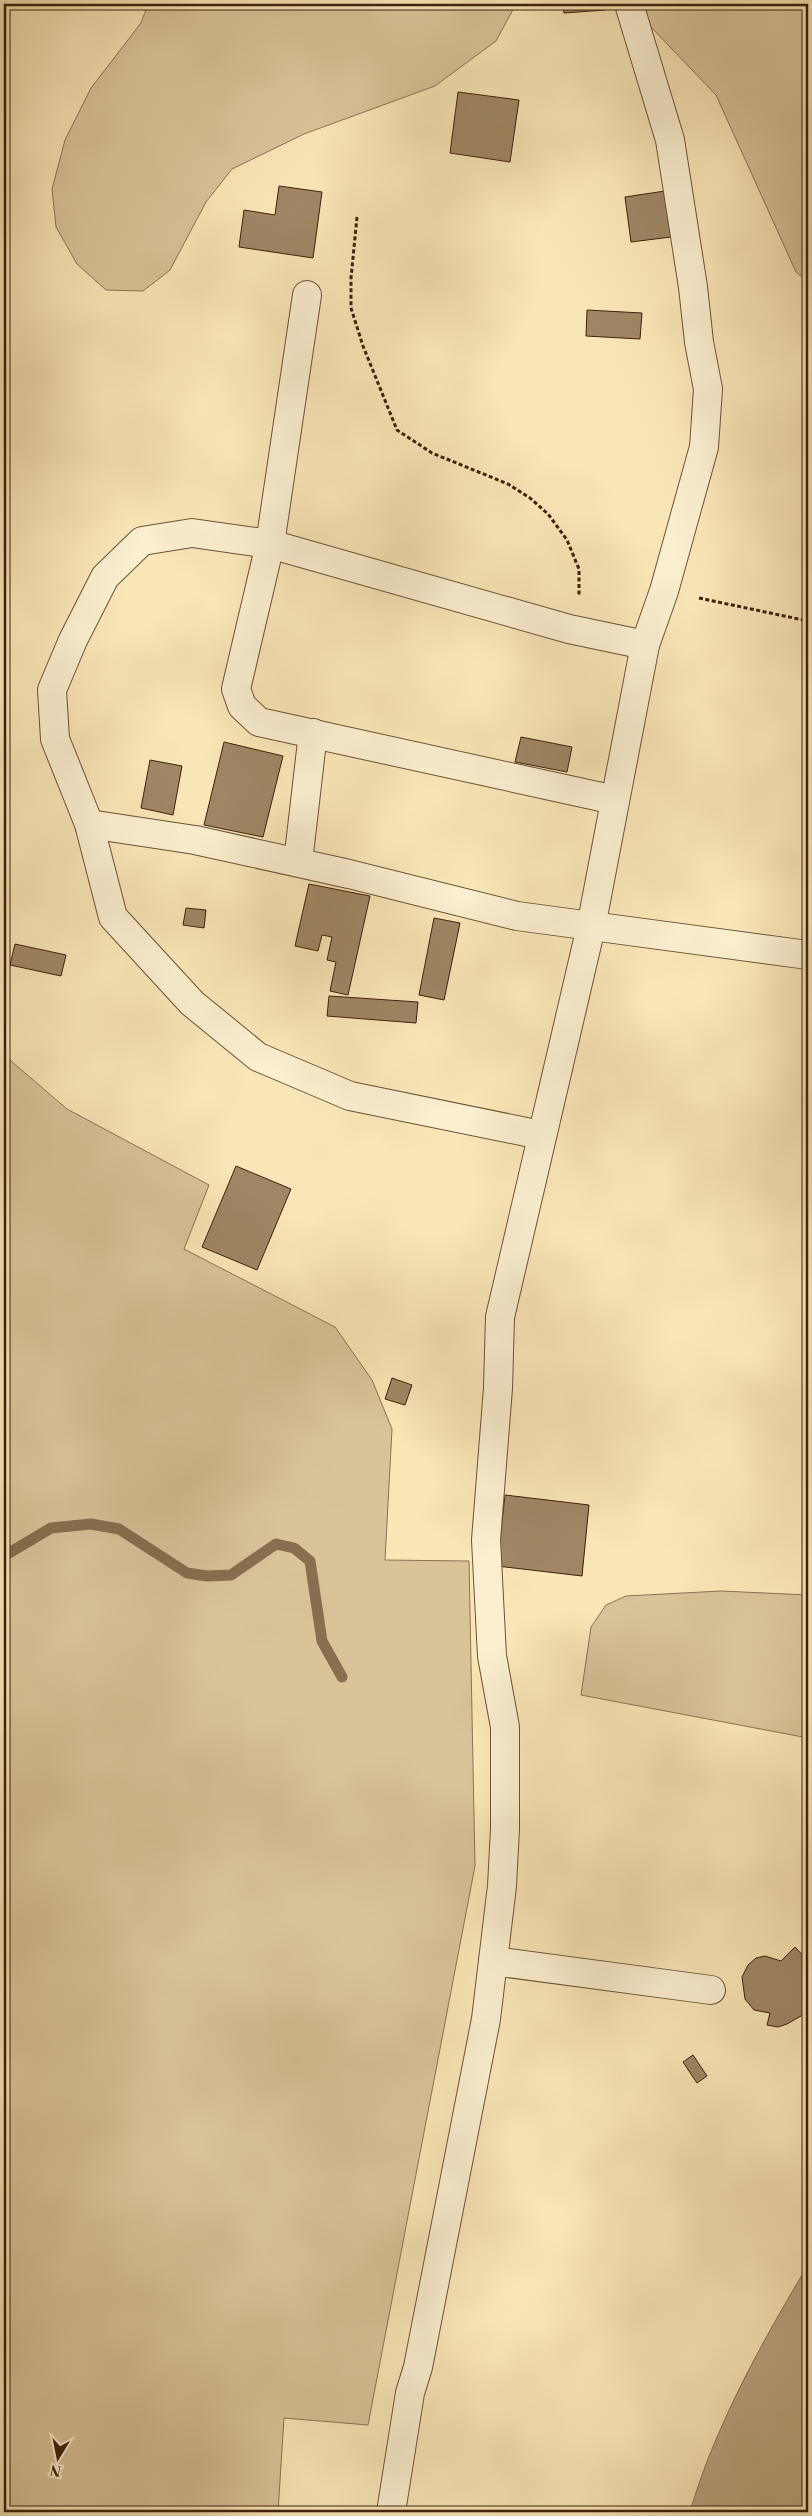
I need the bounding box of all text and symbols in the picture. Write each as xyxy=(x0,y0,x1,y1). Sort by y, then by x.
north arrow xyxy=(32,2434,82,2484)
text: N xyxy=(49,2460,63,2480)

